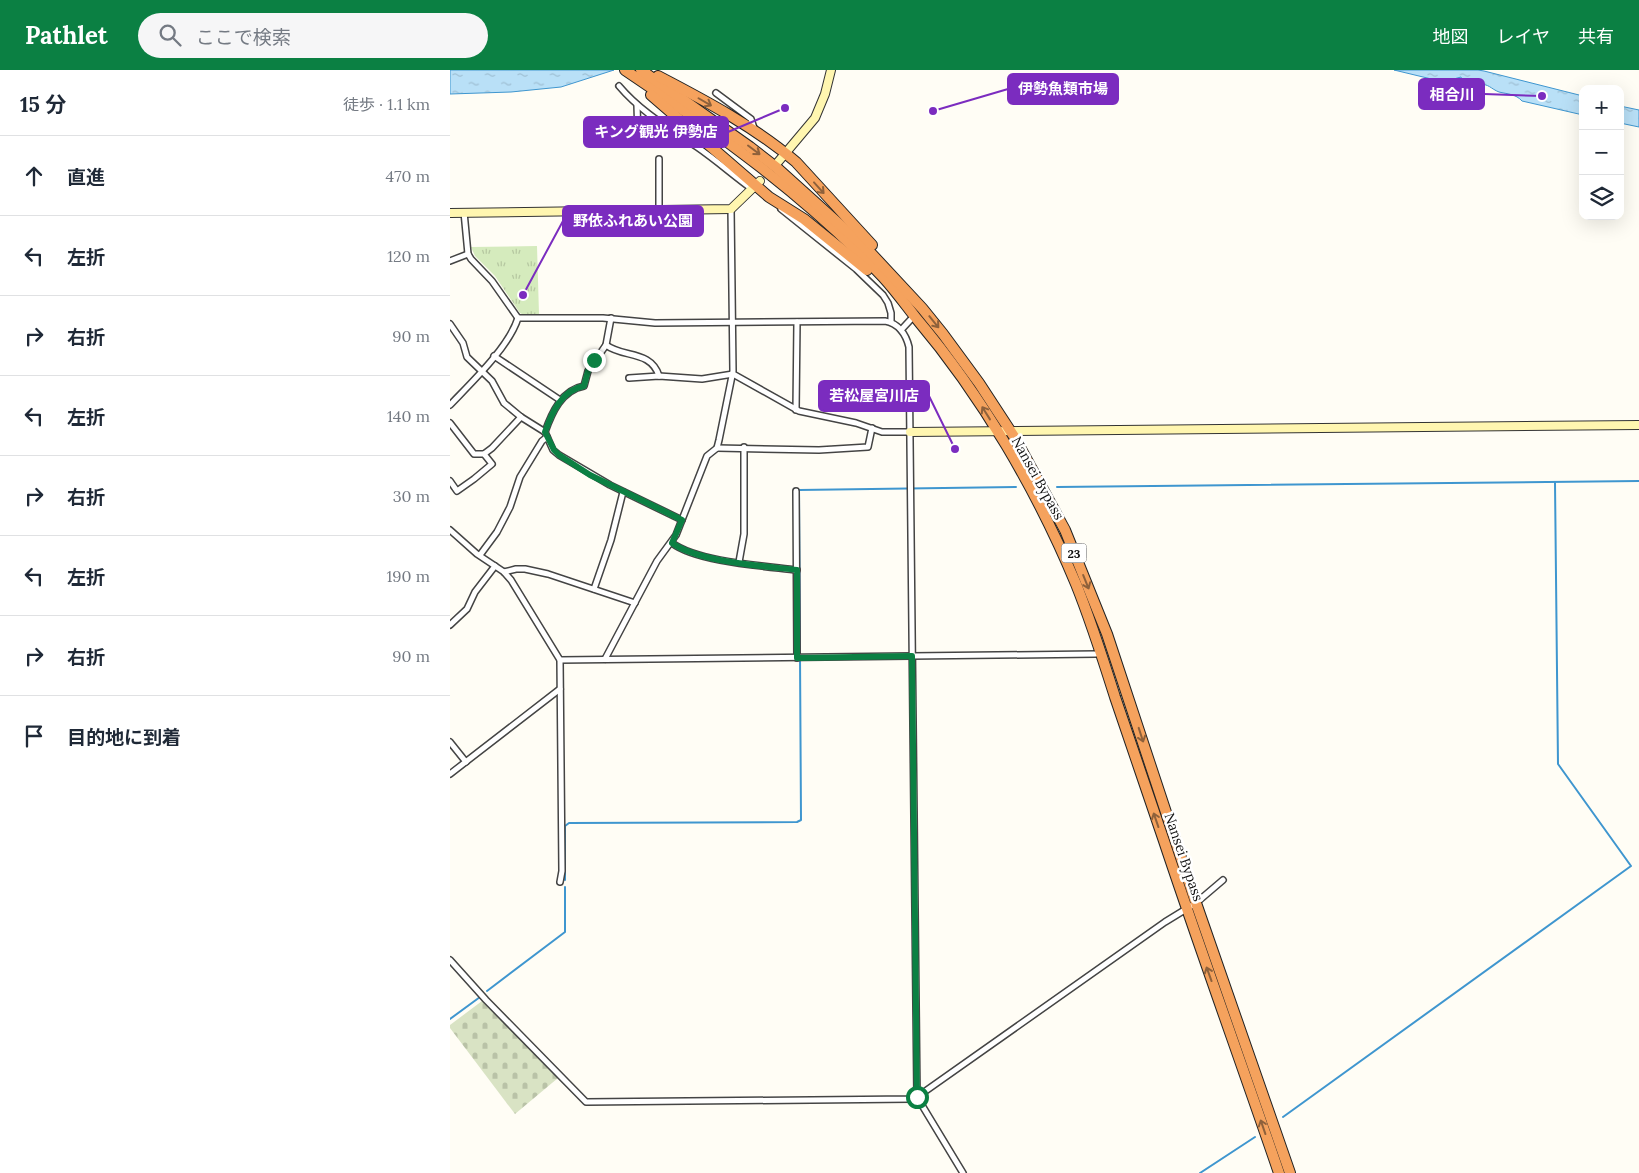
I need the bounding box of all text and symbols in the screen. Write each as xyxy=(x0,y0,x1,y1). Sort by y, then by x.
search box xyxy=(138,13,488,58)
text: Pathlet xyxy=(25,20,108,51)
icon: search xyxy=(156,21,184,49)
text: ここで検索 xyxy=(196,25,291,49)
text: 地図 xyxy=(1433,25,1469,48)
text: レイヤ xyxy=(1497,25,1550,48)
text: 共有 xyxy=(1578,25,1614,48)
callout: 伊勢魚類市場 xyxy=(1008,74,1118,104)
text: 伊勢魚類市場 xyxy=(1018,79,1108,98)
callout: 相合川 xyxy=(1419,79,1484,109)
text: 相合川 xyxy=(1429,85,1475,104)
map controls xyxy=(1579,85,1624,220)
button: + xyxy=(1579,85,1624,130)
text: 15 分 xyxy=(20,91,66,118)
text: 徒歩 · 1.1 km xyxy=(343,94,430,114)
one-way arrow xyxy=(698,97,712,107)
callout: キング観光 伊勢店 xyxy=(584,117,728,147)
text: キング観光 伊勢店 xyxy=(594,122,718,141)
button: − xyxy=(1579,130,1624,175)
one-way arrow xyxy=(747,145,761,155)
icon: ahead xyxy=(20,162,48,190)
text: 直進 xyxy=(67,165,105,189)
text: 470 m xyxy=(386,166,430,186)
button: layers xyxy=(1579,175,1624,220)
one-way arrow xyxy=(813,181,825,194)
callout: 野依ふれあい公園 xyxy=(563,206,703,236)
text: 野依ふれあい公園 xyxy=(573,211,693,230)
icon: left xyxy=(20,242,48,270)
text: 左折 xyxy=(67,245,105,269)
text: 120 m xyxy=(387,246,430,266)
one-way arrow xyxy=(928,315,939,328)
icon: right xyxy=(20,322,48,350)
text: 右折 xyxy=(67,325,105,349)
text: 90 m xyxy=(392,326,430,346)
route end xyxy=(583,349,606,372)
callout: 若松屋宮川店 xyxy=(819,381,929,411)
text: 若松屋宮川店 xyxy=(829,386,919,405)
icon: left xyxy=(20,402,48,430)
text: 左折 xyxy=(67,405,105,429)
text: 140 m xyxy=(387,406,430,426)
one-way arrow xyxy=(980,407,990,421)
street label: Nansei Bypass xyxy=(1008,433,1068,523)
icon: right xyxy=(20,482,48,510)
text: 右折 xyxy=(67,485,105,509)
text: 30 m xyxy=(393,486,430,506)
road number: 23 xyxy=(1062,543,1086,562)
icon: left xyxy=(20,562,48,590)
text: 左折 xyxy=(67,565,105,589)
text: 190 m xyxy=(386,566,430,586)
one-way arrow xyxy=(1082,575,1091,590)
icon: right xyxy=(20,642,48,670)
text: 右折 xyxy=(67,645,105,669)
text: 90 m xyxy=(392,646,430,666)
icon: arrive xyxy=(20,722,48,750)
text: 目的地に到着 xyxy=(67,725,181,749)
one-way arrow xyxy=(1136,727,1146,743)
street label: Nansei Bypass xyxy=(1160,810,1208,904)
one-way arrow xyxy=(1151,812,1161,828)
one-way arrow xyxy=(1204,966,1213,982)
route start xyxy=(906,1086,929,1109)
one-way arrow xyxy=(1258,1120,1267,1135)

